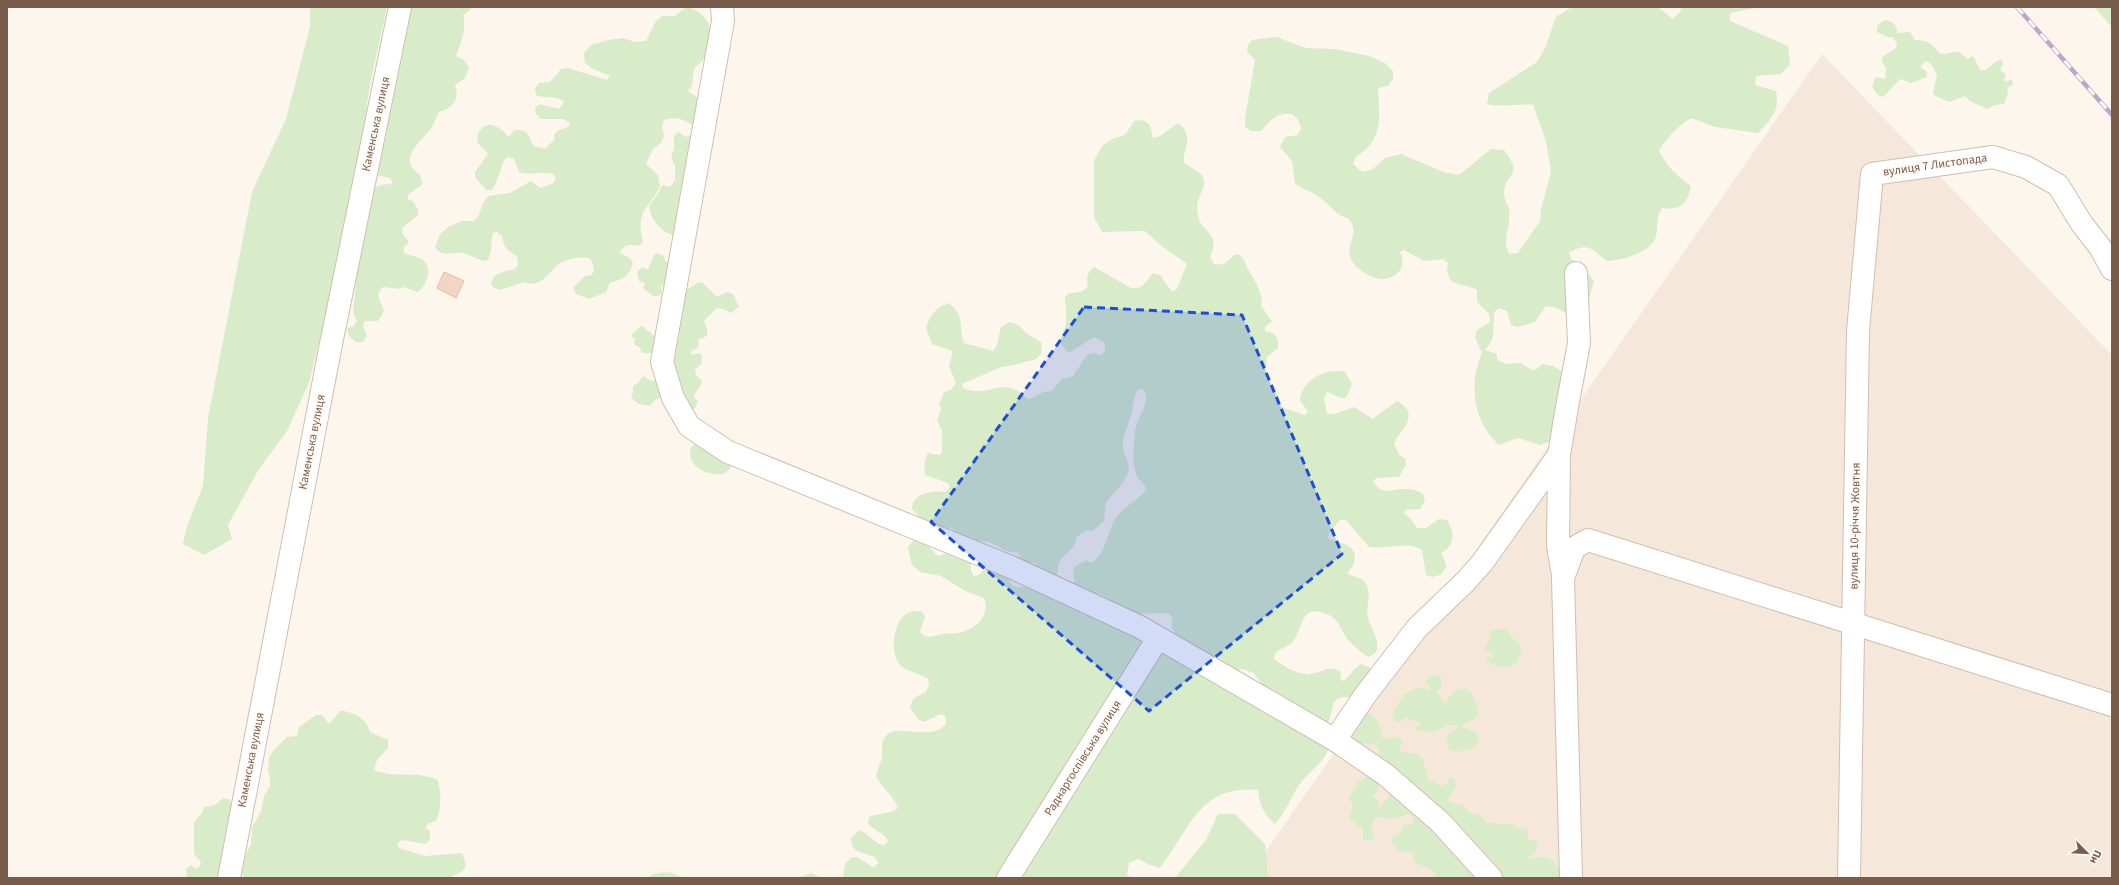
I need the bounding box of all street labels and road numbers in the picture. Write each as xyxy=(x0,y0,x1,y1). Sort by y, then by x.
street label: Каменська вулиця xyxy=(358,75,394,173)
street label: вулиця 7 Листопада xyxy=(1882,149,1988,181)
street label: Каменська вулиця xyxy=(294,393,330,491)
street label: вулиця 10-річчя Жовтня xyxy=(1845,462,1865,590)
street label: Раднаргоспівська вулиця xyxy=(1040,697,1126,819)
street label: Каменська вулиця xyxy=(233,711,269,809)

